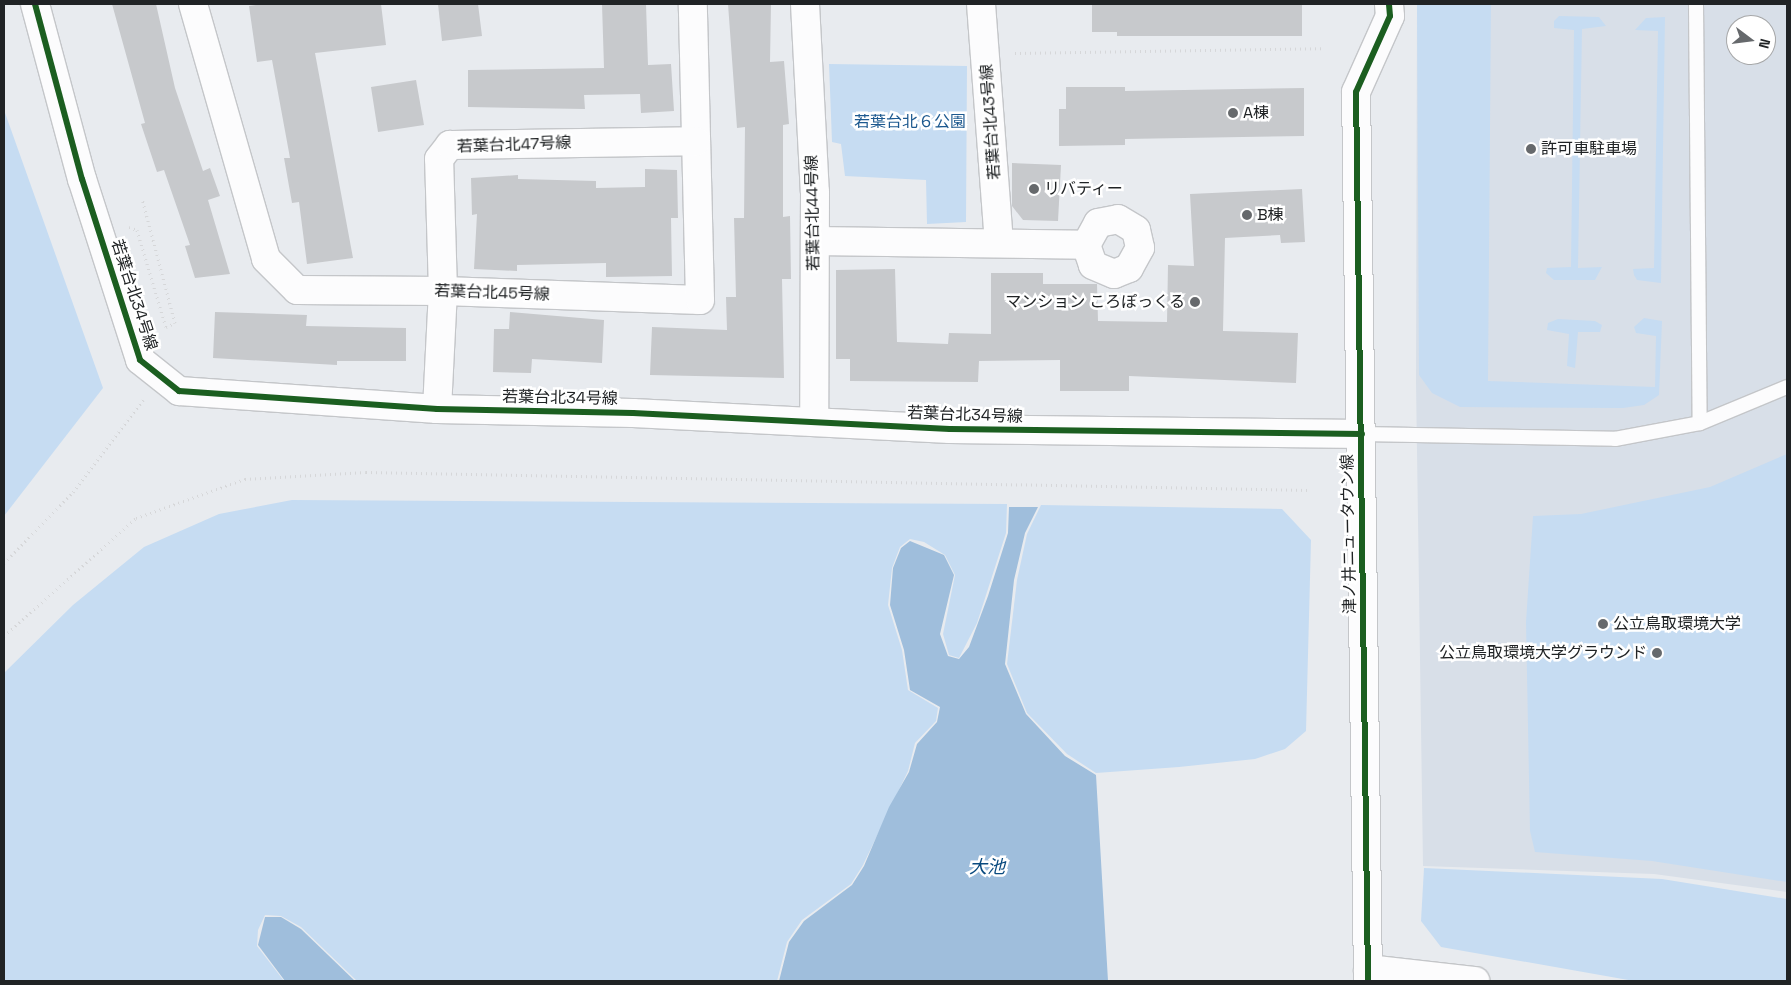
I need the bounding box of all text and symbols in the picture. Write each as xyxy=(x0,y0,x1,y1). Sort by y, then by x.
north arrow xyxy=(1726,15,1776,65)
text: N xyxy=(1755,37,1774,50)
street label: 若葉台北43号線 xyxy=(977,64,1005,180)
place label: A棟 xyxy=(1243,103,1269,123)
marker: A棟 xyxy=(1227,107,1239,119)
park label: 若葉台北６公園 xyxy=(854,112,966,132)
street label: 若葉台北47号線 xyxy=(456,133,572,157)
place label: 許可車駐車場 xyxy=(1541,139,1637,159)
marker: 許可車駐車場 xyxy=(1525,143,1537,155)
street label: 若葉台北44号線 xyxy=(802,155,824,271)
place label: リバティー xyxy=(1044,179,1124,199)
marker: リバティー xyxy=(1028,183,1040,195)
place label: B棟 xyxy=(1257,205,1284,225)
marker: B棟 xyxy=(1241,209,1253,221)
street label: 若葉台北34号線 xyxy=(107,237,161,353)
street label: 若葉台北45号線 xyxy=(434,281,550,305)
place label: マンション ころぽっくる xyxy=(1005,292,1185,312)
marker: マンション ころぽっくる xyxy=(1189,296,1201,308)
street label: 若葉台北34号線 xyxy=(502,387,618,409)
street label: 若葉台北34号線 xyxy=(907,403,1023,427)
street label: 津ノ井ニュータウン線 xyxy=(1338,454,1360,614)
place label: 公立鳥取環境大学 xyxy=(1613,614,1741,634)
marker: 公立鳥取環境大学 xyxy=(1597,618,1609,630)
place label: 公立鳥取環境大学グラウンド xyxy=(1439,643,1647,663)
marker: 公立鳥取環境大学グラウンド xyxy=(1651,647,1663,659)
water label: 大池 xyxy=(969,856,1005,878)

